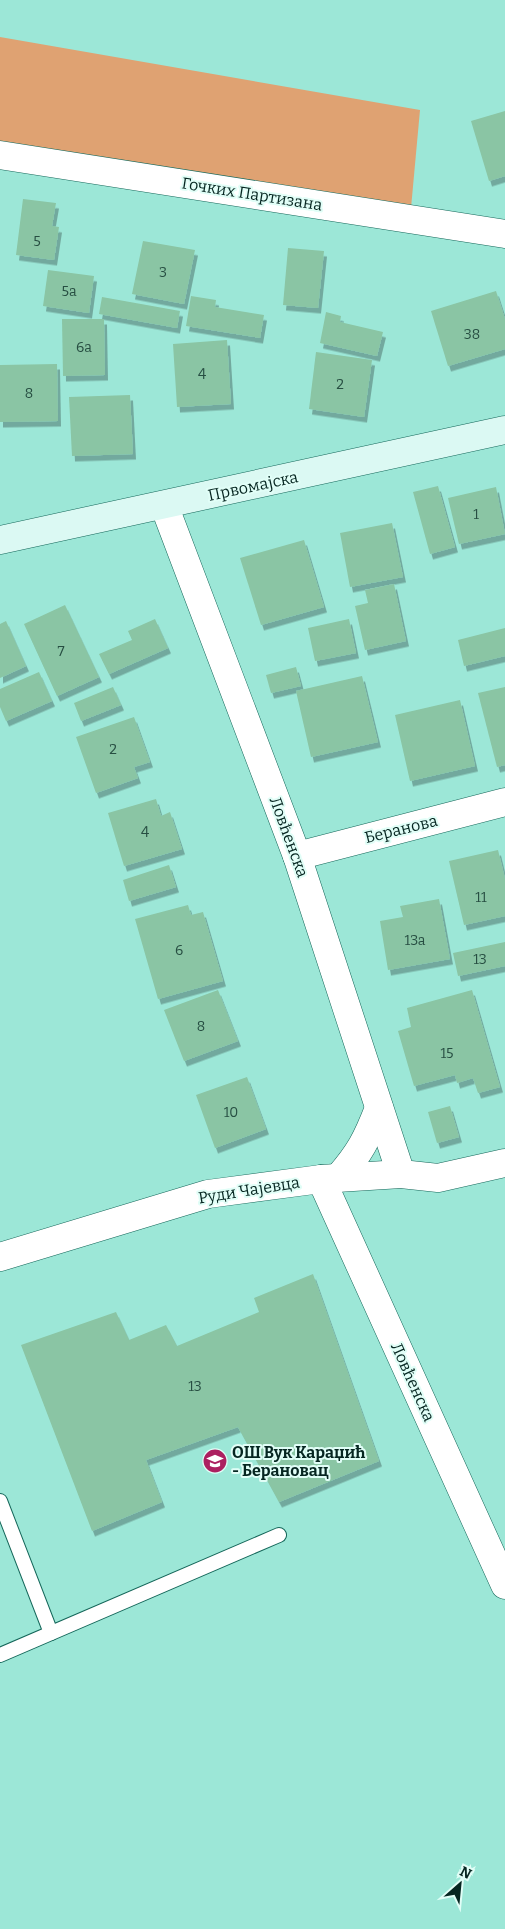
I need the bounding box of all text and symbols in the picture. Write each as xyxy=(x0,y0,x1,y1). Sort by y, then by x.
street label: Гочких Партизана xyxy=(180,173,324,215)
house number: 5 xyxy=(33,233,41,250)
house number: 3 xyxy=(159,264,167,281)
house number: 5a xyxy=(61,283,77,300)
house number: 38 xyxy=(464,326,480,343)
house number: 6a xyxy=(76,339,92,356)
house number: 4 xyxy=(198,366,206,383)
house number: 2 xyxy=(336,376,344,393)
house number: 8 xyxy=(25,385,33,402)
street label: Првомајска xyxy=(206,467,300,505)
house number: 1 xyxy=(473,506,479,523)
house number: 7 xyxy=(57,643,65,660)
house number: 2 xyxy=(109,741,117,758)
street label: Ловћенска xyxy=(266,794,312,880)
street label: Беранова xyxy=(363,811,440,847)
house number: 4 xyxy=(141,824,149,841)
house number: 11 xyxy=(475,889,487,906)
house number: 13a xyxy=(405,932,426,949)
house number: 6 xyxy=(175,942,183,959)
house number: 13 xyxy=(473,951,487,968)
house number: 8 xyxy=(197,1018,205,1035)
house number: 15 xyxy=(440,1045,454,1062)
house number: 10 xyxy=(224,1104,238,1121)
street label: Руди Чајевца xyxy=(197,1173,301,1207)
street label: Ловћенска xyxy=(387,1340,439,1425)
house number: 13 xyxy=(188,1378,202,1395)
place label: ОШ Вук Караџић - Берановац xyxy=(232,1443,365,1480)
school or university icon: ОШ Вук Караџић - Берановац xyxy=(202,1448,228,1474)
north arrow xyxy=(435,1859,485,1909)
text: N xyxy=(457,1863,475,1883)

